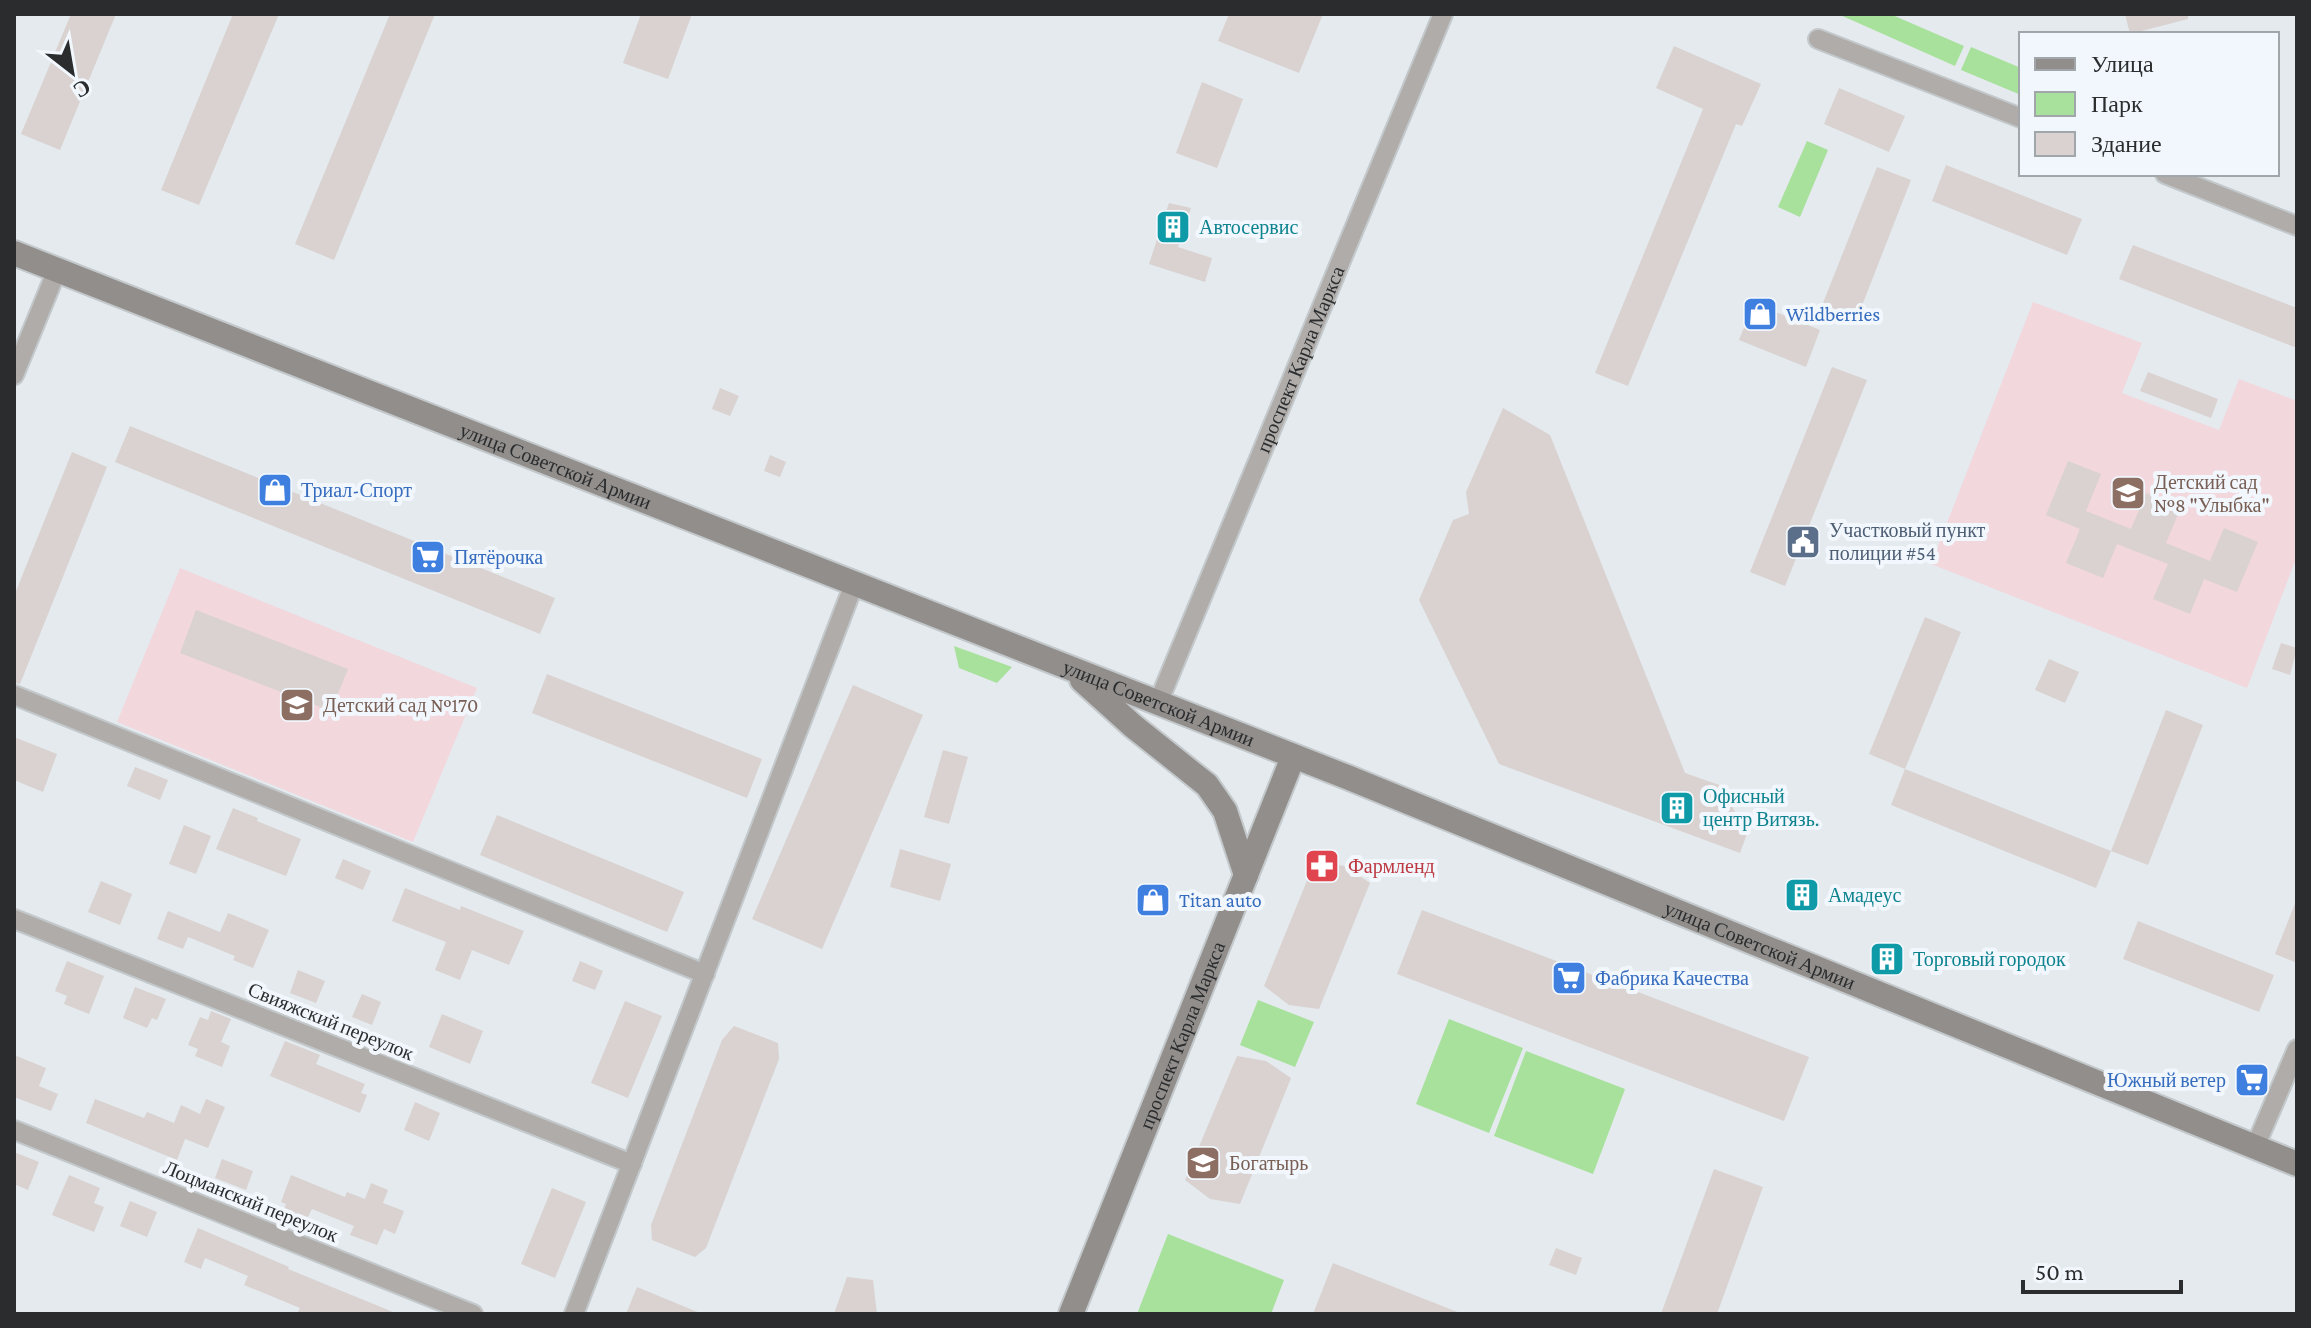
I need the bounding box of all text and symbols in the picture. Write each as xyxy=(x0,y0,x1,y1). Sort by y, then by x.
north arrow xyxy=(32,32,112,112)
legend xyxy=(2019,32,2279,176)
text: Улица xyxy=(2091,50,2154,77)
text: С xyxy=(69,74,95,104)
text: Парк xyxy=(2091,90,2143,117)
text: Здание xyxy=(2091,130,2162,157)
building icon: Автосервис xyxy=(1154,208,1192,246)
place label: Автосервис xyxy=(1199,216,1299,239)
street label: проспект Карла Маркса xyxy=(1252,263,1349,456)
shop icon: Wildberries xyxy=(1741,295,1779,333)
place label: Wildberries xyxy=(1786,303,1880,325)
street label: улица Советской Армии xyxy=(456,418,655,514)
shop icon: Триал-Спорт xyxy=(256,471,294,509)
place label: Детский сад №8 "Улыбка" xyxy=(2154,471,2270,516)
school or university icon: Детский сад №8 "Улыбка" xyxy=(2109,474,2147,512)
place label: Триал-Спорт xyxy=(301,479,412,502)
place label: Участковый пункт полиции #54 xyxy=(1829,519,1986,565)
public building icon: Участковый пункт полиции #54 xyxy=(1784,523,1822,561)
supermarket icon: Пятёрочка xyxy=(409,538,447,576)
place label: Пятёрочка xyxy=(454,546,543,569)
street label: улица Советской Армии xyxy=(1059,655,1258,751)
school or university icon: Детский сад №170 xyxy=(278,686,316,724)
place label: Детский сад №170 xyxy=(323,694,478,717)
place label: Офисный центр Витязь. xyxy=(1703,785,1819,831)
building icon: Офисный центр Витязь. xyxy=(1658,789,1696,827)
pharmacy icon: Фармленд xyxy=(1303,847,1341,885)
place label: Фармленд xyxy=(1348,855,1435,878)
building icon: Амадеус xyxy=(1783,876,1821,914)
shop icon: Titan auto xyxy=(1134,881,1172,919)
place label: Амадеус xyxy=(1828,884,1901,907)
place label: Titan auto xyxy=(1179,889,1262,911)
street label: улица Советской Армии xyxy=(1661,896,1859,994)
street label: проспект Карла Маркса xyxy=(1135,938,1229,1132)
building icon: Торговый городок xyxy=(1868,940,1906,978)
place label: Торговый городок xyxy=(1913,948,2066,971)
supermarket icon: Фабрика Качества xyxy=(1550,959,1588,997)
place label: Фабрика Качества xyxy=(1595,967,1749,990)
street label: Свияжский переулок xyxy=(245,978,417,1065)
supermarket icon: Южный ветер xyxy=(2233,1061,2271,1099)
place label: Южный ветер xyxy=(2107,1069,2226,1092)
school or university icon: Богатырь xyxy=(1184,1144,1222,1182)
place label: Богатырь xyxy=(1229,1152,1308,1175)
street label: Лоцманский переулок xyxy=(160,1156,342,1247)
scale bar xyxy=(2023,1244,2181,1294)
text: 50 m xyxy=(2035,1258,2084,1285)

